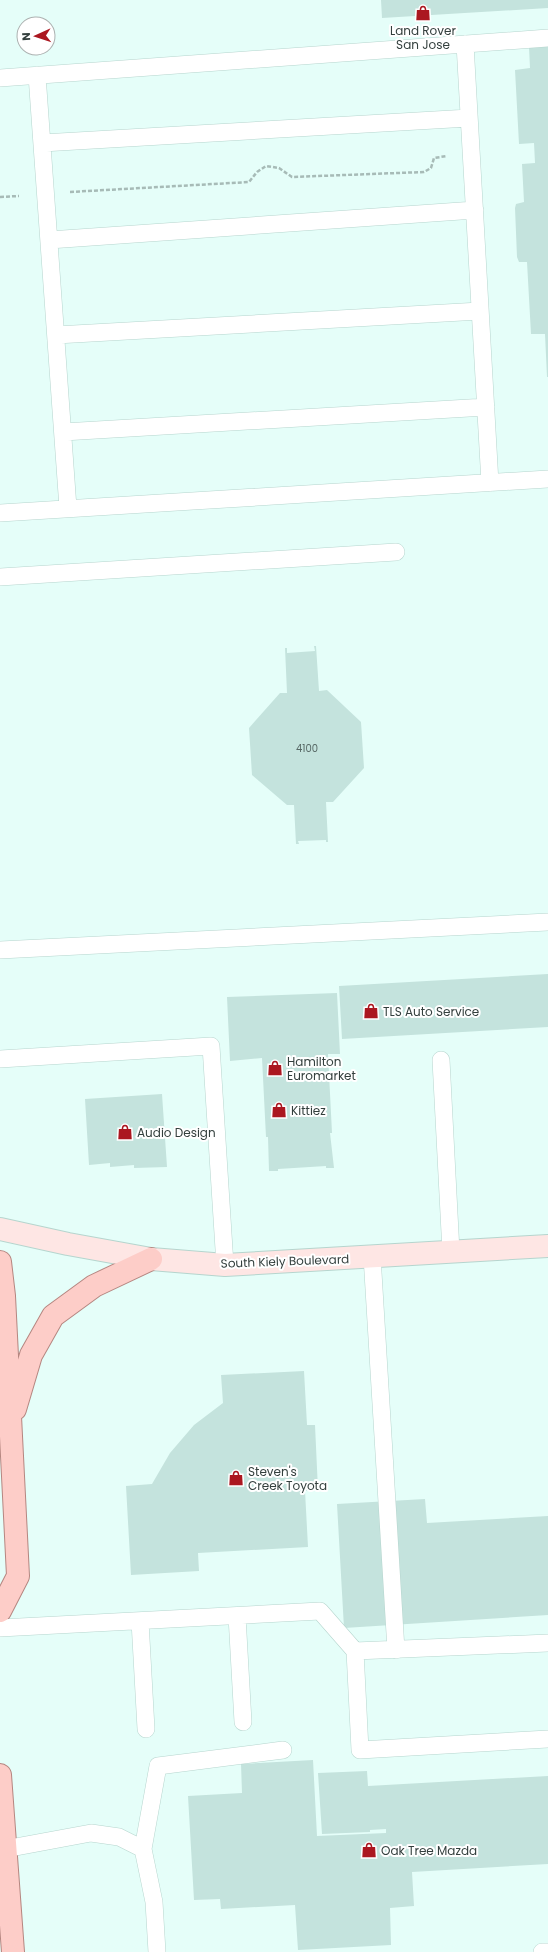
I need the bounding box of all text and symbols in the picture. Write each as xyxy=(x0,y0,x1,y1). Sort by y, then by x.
shop icon: Land Rover San Jose xyxy=(414,4,432,22)
north arrow xyxy=(16,16,56,56)
place label: Land Rover San Jose xyxy=(390,22,456,53)
text: N xyxy=(18,32,34,41)
house number: 4100 xyxy=(296,741,318,756)
shop icon: TLS Auto Service xyxy=(362,1002,380,1020)
place label: TLS Auto Service xyxy=(383,1003,479,1020)
place label: Hamilton Euromarket xyxy=(287,1053,356,1084)
shop icon: Hamilton Euromarket xyxy=(266,1059,284,1077)
shop icon: Kittiez xyxy=(270,1101,288,1119)
place label: Kittiez xyxy=(291,1102,326,1119)
shop icon: Audio Design xyxy=(116,1123,134,1141)
place label: Audio Design xyxy=(137,1124,216,1141)
street label: South Kiely Boulevard xyxy=(220,1250,350,1272)
place label: Steven's Creek Toyota xyxy=(248,1463,327,1494)
shop icon: Steven's Creek Toyota xyxy=(227,1469,245,1487)
shop icon: Oak Tree Mazda xyxy=(360,1841,378,1859)
place label: Oak Tree Mazda xyxy=(381,1842,477,1859)

